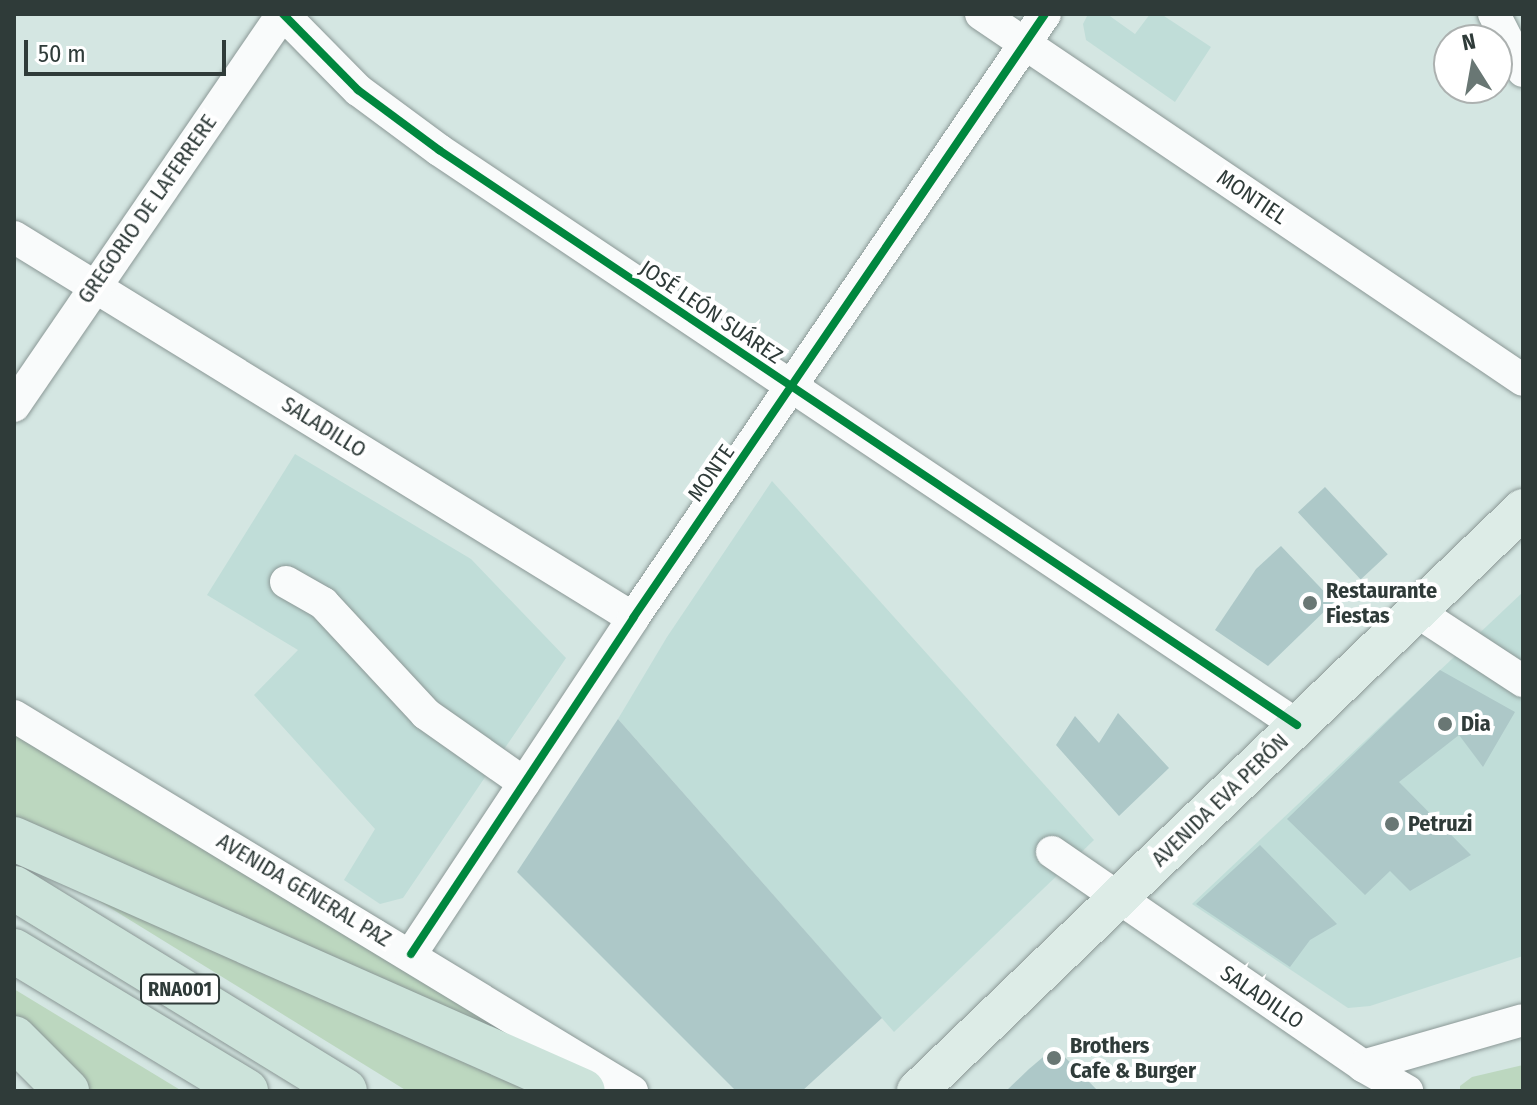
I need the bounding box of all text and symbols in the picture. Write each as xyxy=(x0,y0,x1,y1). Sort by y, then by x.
scale bar xyxy=(28,24,230,74)
north arrow xyxy=(1433,24,1513,104)
text: N xyxy=(1460,27,1478,56)
text: 50 m xyxy=(38,40,86,68)
street label: GREGORIO DE LAFERRERE xyxy=(72,110,222,308)
street label: MONTIEL xyxy=(1212,164,1292,230)
street label: JOSÉ LEÓN SUÁREZ xyxy=(635,255,787,369)
street label: SALADILLO xyxy=(277,391,371,463)
street label: MONTE xyxy=(682,440,740,506)
place label: Restaurante Fiestas xyxy=(1326,577,1437,628)
marker: Restaurante Fiestas xyxy=(1301,594,1319,612)
place label: Dia xyxy=(1461,711,1491,737)
marker: Dia xyxy=(1436,715,1454,733)
street label: AVENIDA EVA PERÓN xyxy=(1146,728,1294,872)
place label: Petruzi xyxy=(1408,811,1473,837)
marker: Petruzi xyxy=(1383,815,1401,833)
street label: AVENIDA GENERAL PAZ xyxy=(212,828,396,952)
street label: SALADILLO xyxy=(1215,960,1309,1034)
road number: RNA001 xyxy=(140,973,220,1005)
place label: Brothers Cafe & Burger xyxy=(1070,1032,1196,1084)
marker: Brothers Cafe & Burger xyxy=(1045,1049,1063,1067)

